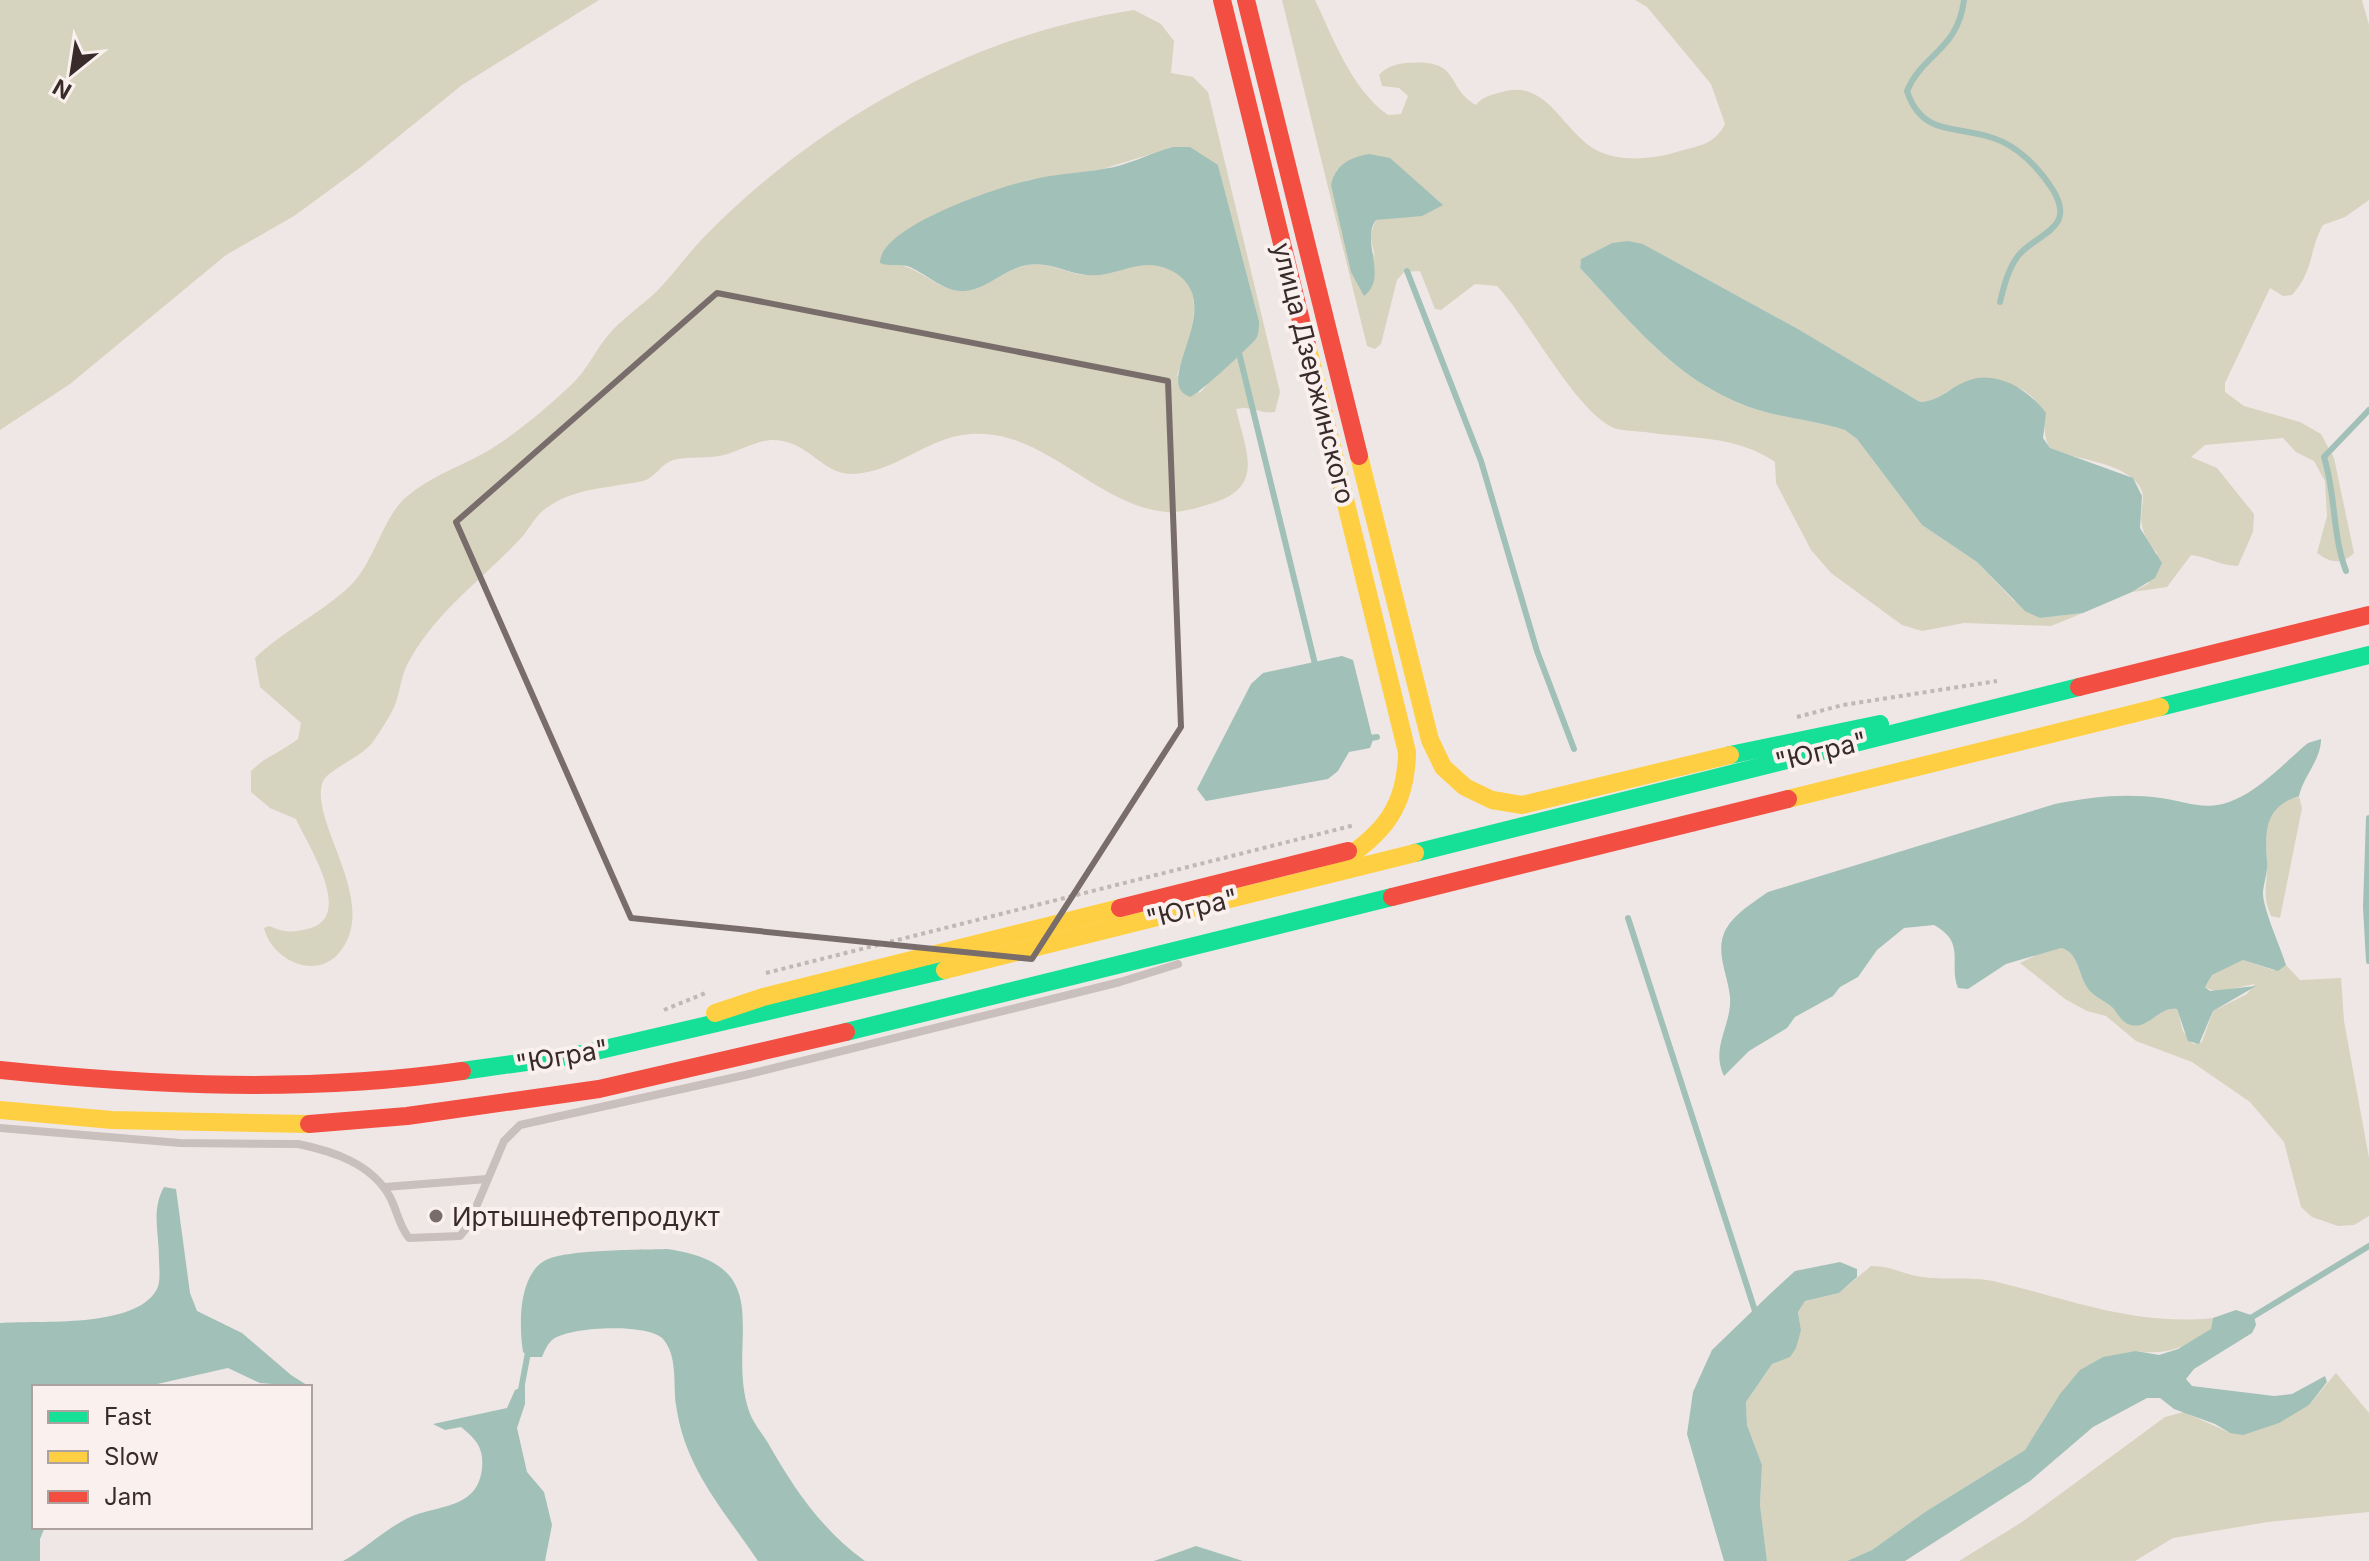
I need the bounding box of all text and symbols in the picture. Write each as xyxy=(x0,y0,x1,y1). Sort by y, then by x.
north arrow xyxy=(32,32,112,112)
text: N xyxy=(48,74,76,105)
street label: улица Дзержинского xyxy=(1267,239,1361,507)
street label: "Югра" xyxy=(1772,725,1870,777)
street label: "Югра" xyxy=(1143,882,1241,934)
street label: "Югра" xyxy=(513,1033,611,1079)
place label: Иртышнефтепродукт xyxy=(452,1201,720,1232)
marker: Иртышнефтепродукт xyxy=(427,1207,445,1225)
legend xyxy=(32,1385,312,1529)
text: Fast xyxy=(104,1402,152,1431)
text: Slow xyxy=(104,1442,159,1471)
text: Jam xyxy=(104,1482,152,1511)

